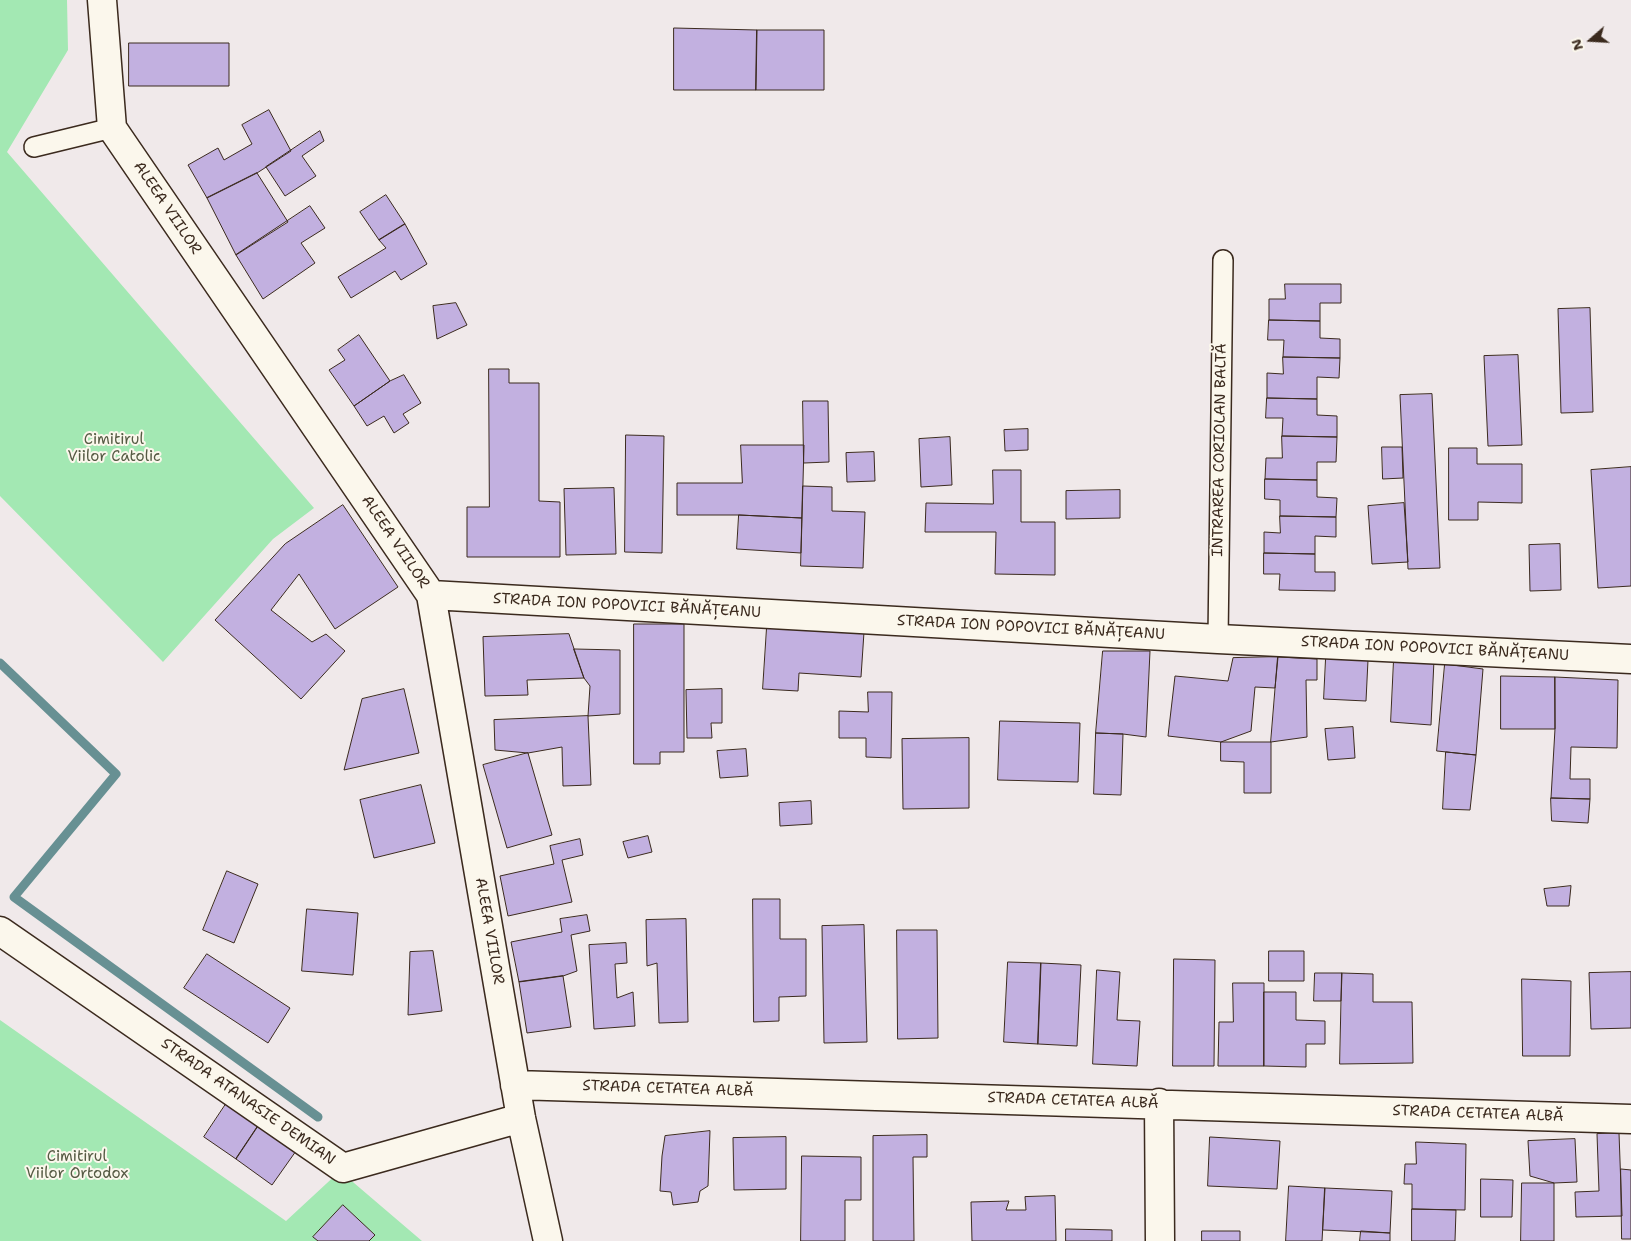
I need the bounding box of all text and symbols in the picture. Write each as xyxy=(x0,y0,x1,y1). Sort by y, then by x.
north arrow xyxy=(1566,15,1616,65)
text: N xyxy=(1567,37,1587,53)
street label: ALEEA VIILOR xyxy=(129,158,205,258)
street label: INTRAREA CORIOLAN BALTĂ xyxy=(1209,343,1231,557)
park label: Cimitirul Viilor Catolic xyxy=(67,431,161,466)
street label: ALEEA VIILOR xyxy=(357,492,433,592)
street label: STRADA ION POPOVICI BĂNĂȚEANU xyxy=(492,590,762,622)
street label: STRADA ION POPOVICI BĂNĂȚEANU xyxy=(896,612,1166,644)
street label: STRADA ION POPOVICI BĂNĂȚEANU xyxy=(1300,633,1570,665)
street label: ALEEA VIILOR xyxy=(471,876,507,986)
street label: STRADA ATANASIE DEMIAN xyxy=(157,1035,339,1169)
street label: STRADA CETATEA ALBĂ xyxy=(582,1077,754,1101)
street label: STRADA CETATEA ALBĂ xyxy=(987,1089,1159,1113)
street label: STRADA CETATEA ALBĂ xyxy=(1392,1102,1564,1126)
park label: Cimitirul Viilor Ortodox xyxy=(26,1148,128,1183)

